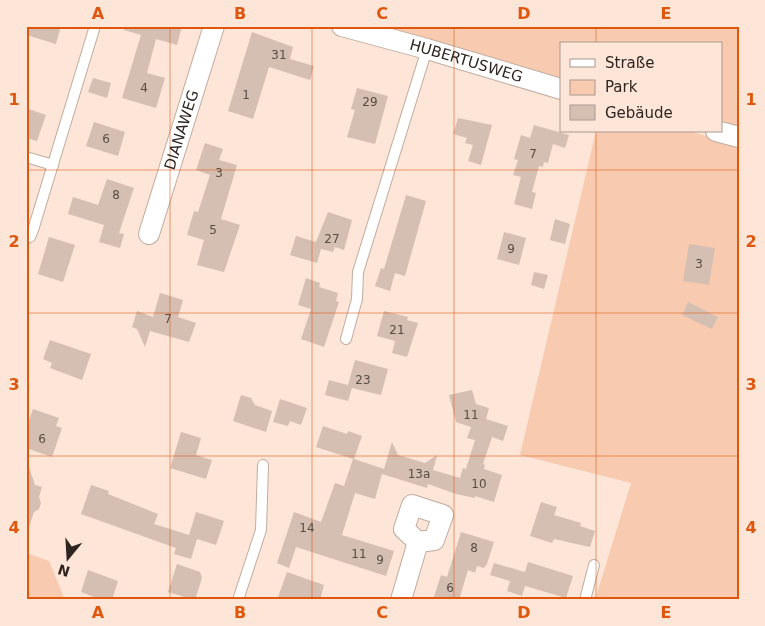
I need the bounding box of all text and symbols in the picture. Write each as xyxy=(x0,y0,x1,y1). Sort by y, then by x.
text: A xyxy=(92,4,105,23)
text: B xyxy=(234,4,246,23)
text: C xyxy=(376,4,388,23)
text: D xyxy=(517,4,531,23)
text: E xyxy=(661,4,671,23)
street label: HUBERTUSWEG xyxy=(408,36,525,86)
legend xyxy=(560,42,722,132)
house number: 31 xyxy=(271,48,287,62)
text: Straße xyxy=(605,54,654,72)
text: Park xyxy=(605,78,638,96)
house number: 4 xyxy=(140,81,148,95)
street label: DIANAWEG xyxy=(161,88,202,172)
house number: 1 xyxy=(242,88,250,102)
text: 1 xyxy=(8,90,20,109)
text: 1 xyxy=(745,90,757,109)
house number: 29 xyxy=(362,95,378,109)
text: Gebäude xyxy=(605,104,673,122)
house number: 6 xyxy=(102,132,110,146)
house number: 7 xyxy=(529,147,537,161)
house number: 3 xyxy=(215,166,223,180)
house number: 8 xyxy=(112,188,120,202)
house number: 5 xyxy=(209,223,217,237)
text: 2 xyxy=(8,232,20,251)
house number: 27 xyxy=(324,232,340,246)
text: 2 xyxy=(745,232,757,251)
house number: 9 xyxy=(507,242,515,256)
house number: 3 xyxy=(695,257,703,271)
house number: 7 xyxy=(164,312,172,326)
house number: 21 xyxy=(389,323,405,337)
house number: 23 xyxy=(355,373,371,387)
text: 3 xyxy=(8,375,20,394)
text: 3 xyxy=(745,375,757,394)
house number: 11 xyxy=(463,408,479,422)
house number: 6 xyxy=(38,432,46,446)
house number: 13a xyxy=(408,467,430,481)
house number: 10 xyxy=(471,477,487,491)
text: 4 xyxy=(8,518,20,537)
text: 4 xyxy=(745,518,757,537)
house number: 14 xyxy=(299,521,315,535)
north arrow xyxy=(42,534,92,584)
house number: 8 xyxy=(470,541,478,555)
house number: 11 xyxy=(351,547,367,561)
house number: 9 xyxy=(376,553,384,567)
text: N xyxy=(56,561,72,580)
house number: 6 xyxy=(446,581,454,595)
text: A xyxy=(92,603,105,622)
text: B xyxy=(234,603,246,622)
text: C xyxy=(376,603,388,622)
text: D xyxy=(517,603,531,622)
text: E xyxy=(661,603,671,622)

